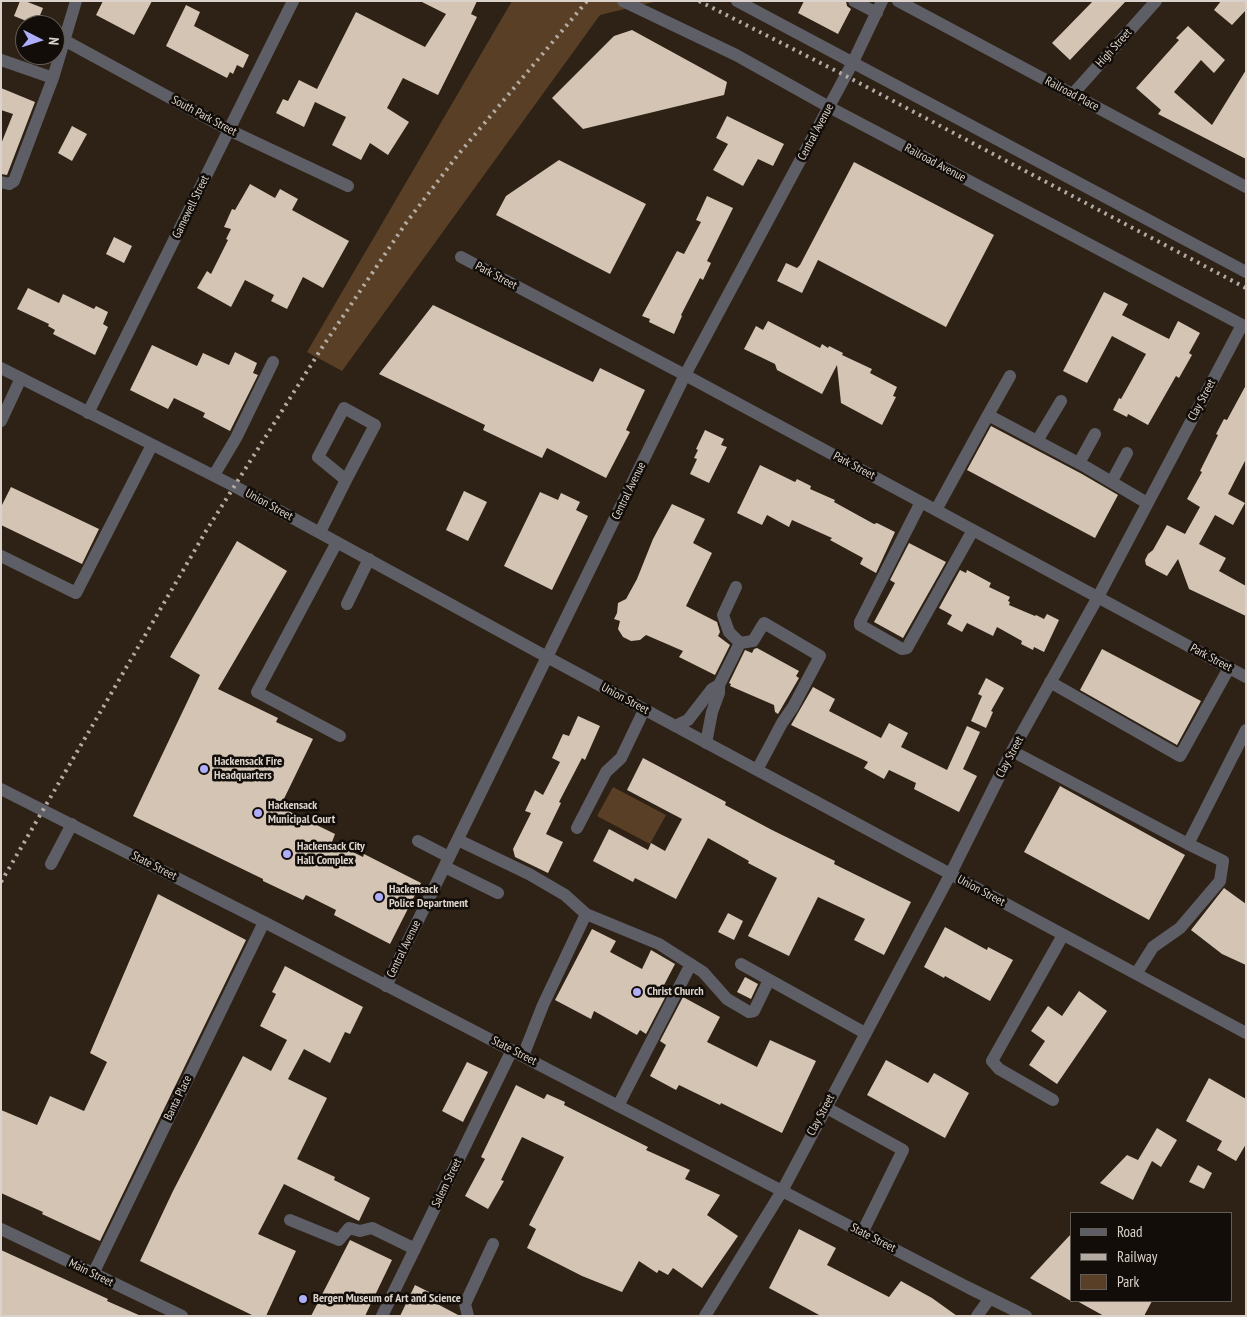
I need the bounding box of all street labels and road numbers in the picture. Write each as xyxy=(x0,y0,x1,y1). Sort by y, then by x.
street label: High Street xyxy=(1093,26,1135,70)
street label: Railroad Place xyxy=(1043,74,1101,114)
street label: South Park Street xyxy=(169,93,239,139)
street label: Central Avenue xyxy=(795,101,837,163)
street label: Railroad Avenue xyxy=(902,141,968,185)
street label: Gamewell Street xyxy=(170,173,212,241)
street label: Park Street xyxy=(473,259,519,293)
street label: Clay Street xyxy=(1185,377,1219,423)
street label: Park Street xyxy=(831,449,877,483)
street label: Central Avenue xyxy=(609,460,649,522)
street label: Union Street xyxy=(243,486,295,524)
street label: Park Street xyxy=(1188,641,1234,675)
street label: Union Street xyxy=(599,680,651,718)
street label: Clay Street xyxy=(993,734,1027,780)
street label: State Street xyxy=(129,849,179,883)
street label: Union Street xyxy=(955,872,1007,910)
street label: Central Avenue xyxy=(384,918,424,980)
street label: State Street xyxy=(489,1034,539,1068)
street label: Banta Place xyxy=(161,1073,195,1123)
street label: Clay Street xyxy=(804,1092,838,1138)
street label: Salem Street xyxy=(429,1156,465,1210)
street label: State Street xyxy=(848,1221,898,1255)
street label: Main Street xyxy=(66,1256,116,1290)

